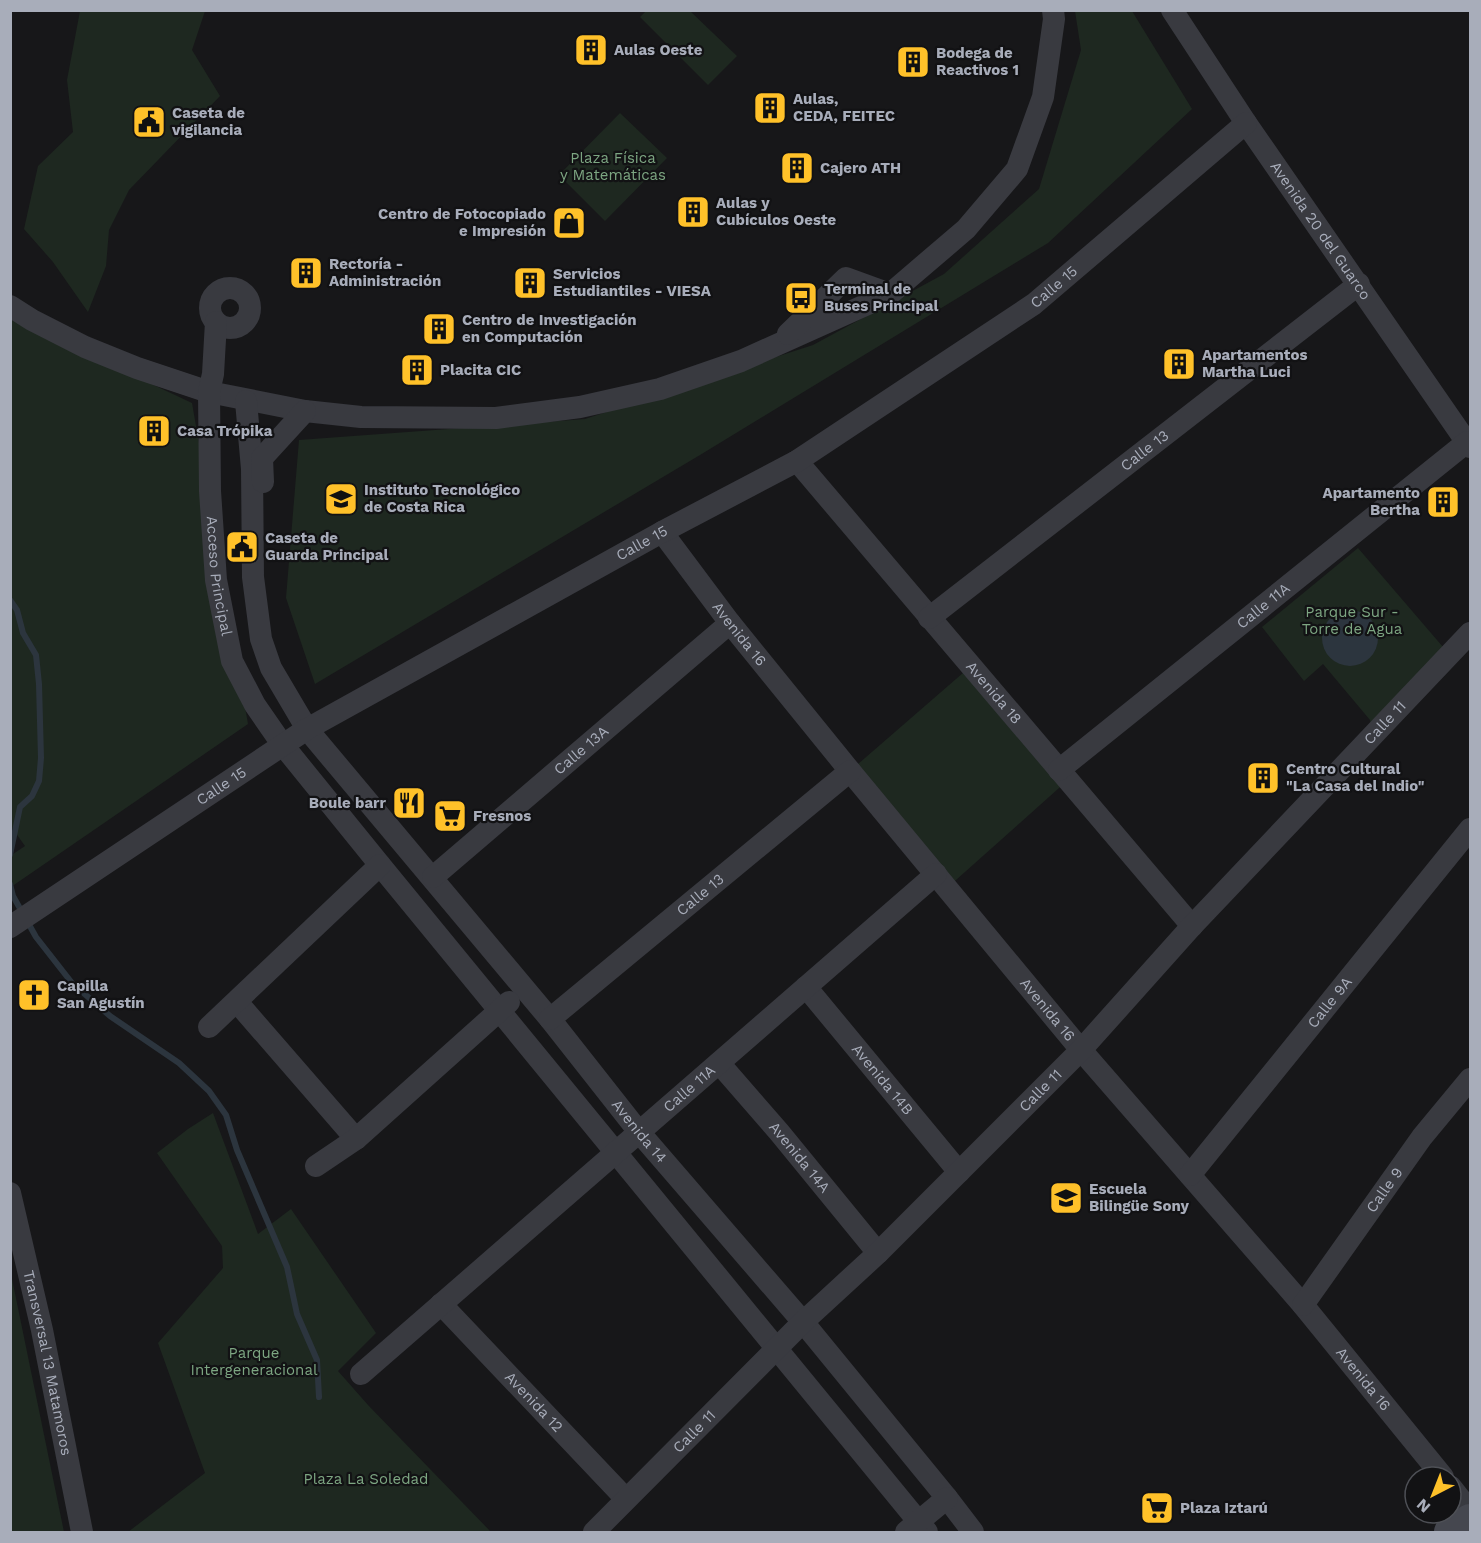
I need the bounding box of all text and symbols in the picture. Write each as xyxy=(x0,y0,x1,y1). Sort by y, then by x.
building icon: Aulas Oeste xyxy=(573,32,609,68)
place label: Aulas Oeste xyxy=(614,41,703,59)
building icon: Bodega de Reactivos 1 xyxy=(895,44,931,80)
place label: Bodega de Reactivos 1 xyxy=(936,44,1019,79)
building icon: Aulas, CEDA, FEITEC xyxy=(752,90,788,126)
place label: Aulas, CEDA, FEITEC xyxy=(793,90,895,125)
public building icon: Caseta de vigilancia xyxy=(131,104,167,140)
place label: Caseta de vigilancia xyxy=(171,104,245,139)
park label: Plaza Física y Matemáticas xyxy=(560,149,666,184)
building icon: Cajero ATH xyxy=(779,150,815,186)
street label: Avenida 20 del Guarco xyxy=(1266,158,1375,303)
place label: Cajero ATH xyxy=(820,159,901,177)
building icon: Aulas y Cubículos Oeste xyxy=(675,194,711,230)
place label: Aulas y Cubículos Oeste xyxy=(716,194,837,229)
place label: Centro de Fotocopiado e Impresión xyxy=(378,205,546,240)
shop icon: Centro de Fotocopiado e Impresión xyxy=(551,205,587,241)
building icon: Rectoría - Administración xyxy=(288,255,324,291)
place label: Rectoría - Administración xyxy=(329,255,441,290)
street label: Calle 15 xyxy=(1027,262,1081,312)
building icon: Servicios Estudiantiles - VIESA xyxy=(512,265,548,301)
place label: Servicios Estudiantiles - VIESA xyxy=(553,265,712,300)
bus stop icon: Terminal de Buses Principal xyxy=(783,280,819,316)
place label: Terminal de Buses Principal xyxy=(824,280,938,315)
building icon: Centro de Investigación en Computación xyxy=(421,311,457,347)
place label: Centro de Investigación en Computación xyxy=(462,311,637,346)
building icon: Apartamentos Martha Luci xyxy=(1161,346,1197,382)
place label: Apartamentos Martha Luci xyxy=(1202,346,1307,381)
building icon: Placita CIC xyxy=(399,352,435,388)
place label: Placita CIC xyxy=(440,361,521,379)
building icon: Casa Trópika xyxy=(136,413,172,449)
place label: Casa Trópika xyxy=(177,422,273,440)
street label: Calle 13 xyxy=(1117,426,1172,475)
school or university icon: Instituto Tecnológico de Costa Rica xyxy=(323,481,359,517)
place label: Instituto Tecnológico de Costa Rica xyxy=(364,481,520,516)
place label: Apartamento Bertha xyxy=(1323,484,1420,519)
building icon: Apartamento Bertha xyxy=(1425,484,1461,520)
street label: Acceso Principal xyxy=(203,515,236,638)
street label: Calle 15 xyxy=(613,522,671,565)
public building icon: Caseta de Guarda Principal xyxy=(224,529,260,565)
place label: Caseta de Guarda Principal xyxy=(265,529,388,564)
street label: Calle 11A xyxy=(1233,579,1293,633)
street label: Avenida 16 xyxy=(709,598,770,670)
park label: Parque Sur - Torre de Agua xyxy=(1302,603,1403,638)
street label: Avenida 18 xyxy=(962,658,1025,728)
street label: Calle 11 xyxy=(1360,697,1410,748)
street label: Calle 13A xyxy=(550,722,612,779)
building icon: Centro Cultural "La Casa del Indio" xyxy=(1245,760,1281,796)
place label: Centro Cultural "La Casa del Indio" xyxy=(1286,760,1425,795)
street label: Calle 15 xyxy=(193,763,250,809)
restaurant icon: Boule barr xyxy=(391,785,427,821)
place label: Boule barr xyxy=(309,794,387,812)
supermarket icon: Fresnos xyxy=(432,798,468,834)
place label: Fresnos xyxy=(473,807,531,825)
street label: Calle 13 xyxy=(673,870,728,920)
street label: Calle 9A xyxy=(1304,973,1356,1032)
street label: Avenida 16 xyxy=(1016,974,1079,1045)
church icon: Capilla San Agustín xyxy=(16,977,52,1013)
place label: Capilla San Agustín xyxy=(57,977,145,1012)
street label: Avenida 14B xyxy=(848,1040,917,1118)
street label: Calle 11A xyxy=(660,1061,719,1116)
street label: Calle 11 xyxy=(1015,1065,1066,1116)
street label: Avenida 14 xyxy=(608,1096,671,1167)
street label: Avenida 14A xyxy=(765,1118,834,1196)
street label: Calle 9 xyxy=(1362,1164,1407,1216)
school or university icon: Escuela Bilingüe Sony xyxy=(1048,1180,1084,1216)
place label: Escuela Bilingüe Sony xyxy=(1089,1180,1189,1215)
street label: Transversal 13 Matamoros xyxy=(19,1269,76,1457)
park label: Parque Intergeneracional xyxy=(191,1344,318,1379)
street label: Avenida 16 xyxy=(1332,1344,1394,1414)
street label: Avenida 12 xyxy=(501,1368,567,1436)
street label: Calle 11 xyxy=(669,1406,719,1457)
north arrow xyxy=(1403,1465,1463,1525)
park label: Plaza La Soledad xyxy=(304,1470,428,1488)
supermarket icon: Plaza Iztarú xyxy=(1139,1490,1175,1526)
text: N xyxy=(1413,1495,1434,1517)
place label: Plaza Iztarú xyxy=(1180,1499,1268,1517)

